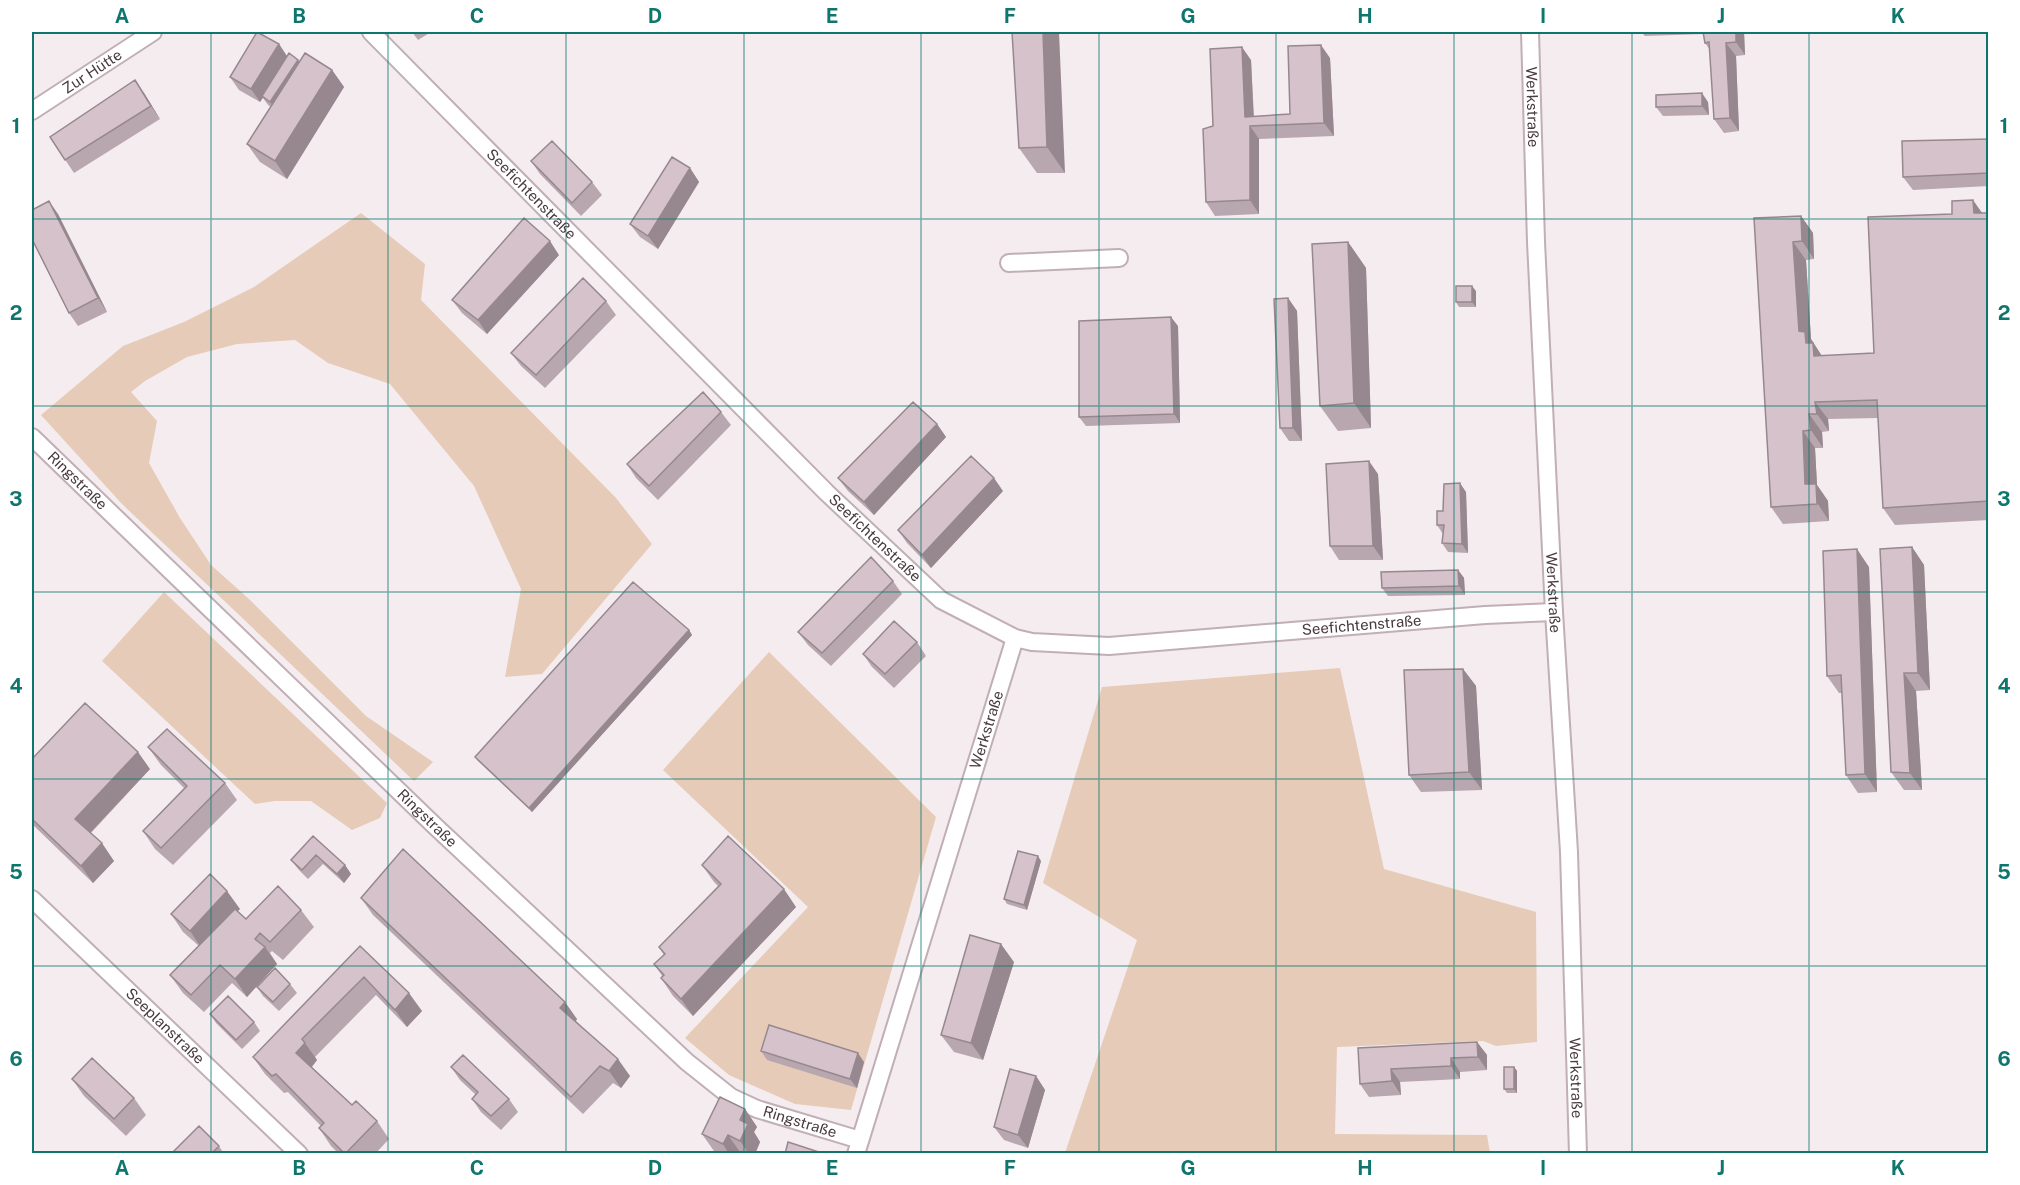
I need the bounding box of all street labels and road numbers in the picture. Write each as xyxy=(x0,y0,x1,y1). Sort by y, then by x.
street label: Zur Hütte xyxy=(59,46,125,97)
street label: Werkstraße xyxy=(1523,66,1542,148)
street label: Seefichtenstraße xyxy=(483,145,580,242)
street label: Ringstraße xyxy=(44,448,111,513)
street label: Seefichtenstraße xyxy=(826,490,925,585)
street label: Werkstraße xyxy=(1543,552,1564,633)
street label: Seefichtenstraße xyxy=(1301,611,1422,638)
street label: Werkstraße xyxy=(966,688,1006,771)
street label: Ringstraße xyxy=(394,785,461,850)
street label: Seeplanstraße xyxy=(123,984,208,1067)
street label: Werkstraße xyxy=(1567,1037,1586,1119)
street label: Ringstraße xyxy=(761,1102,839,1141)

